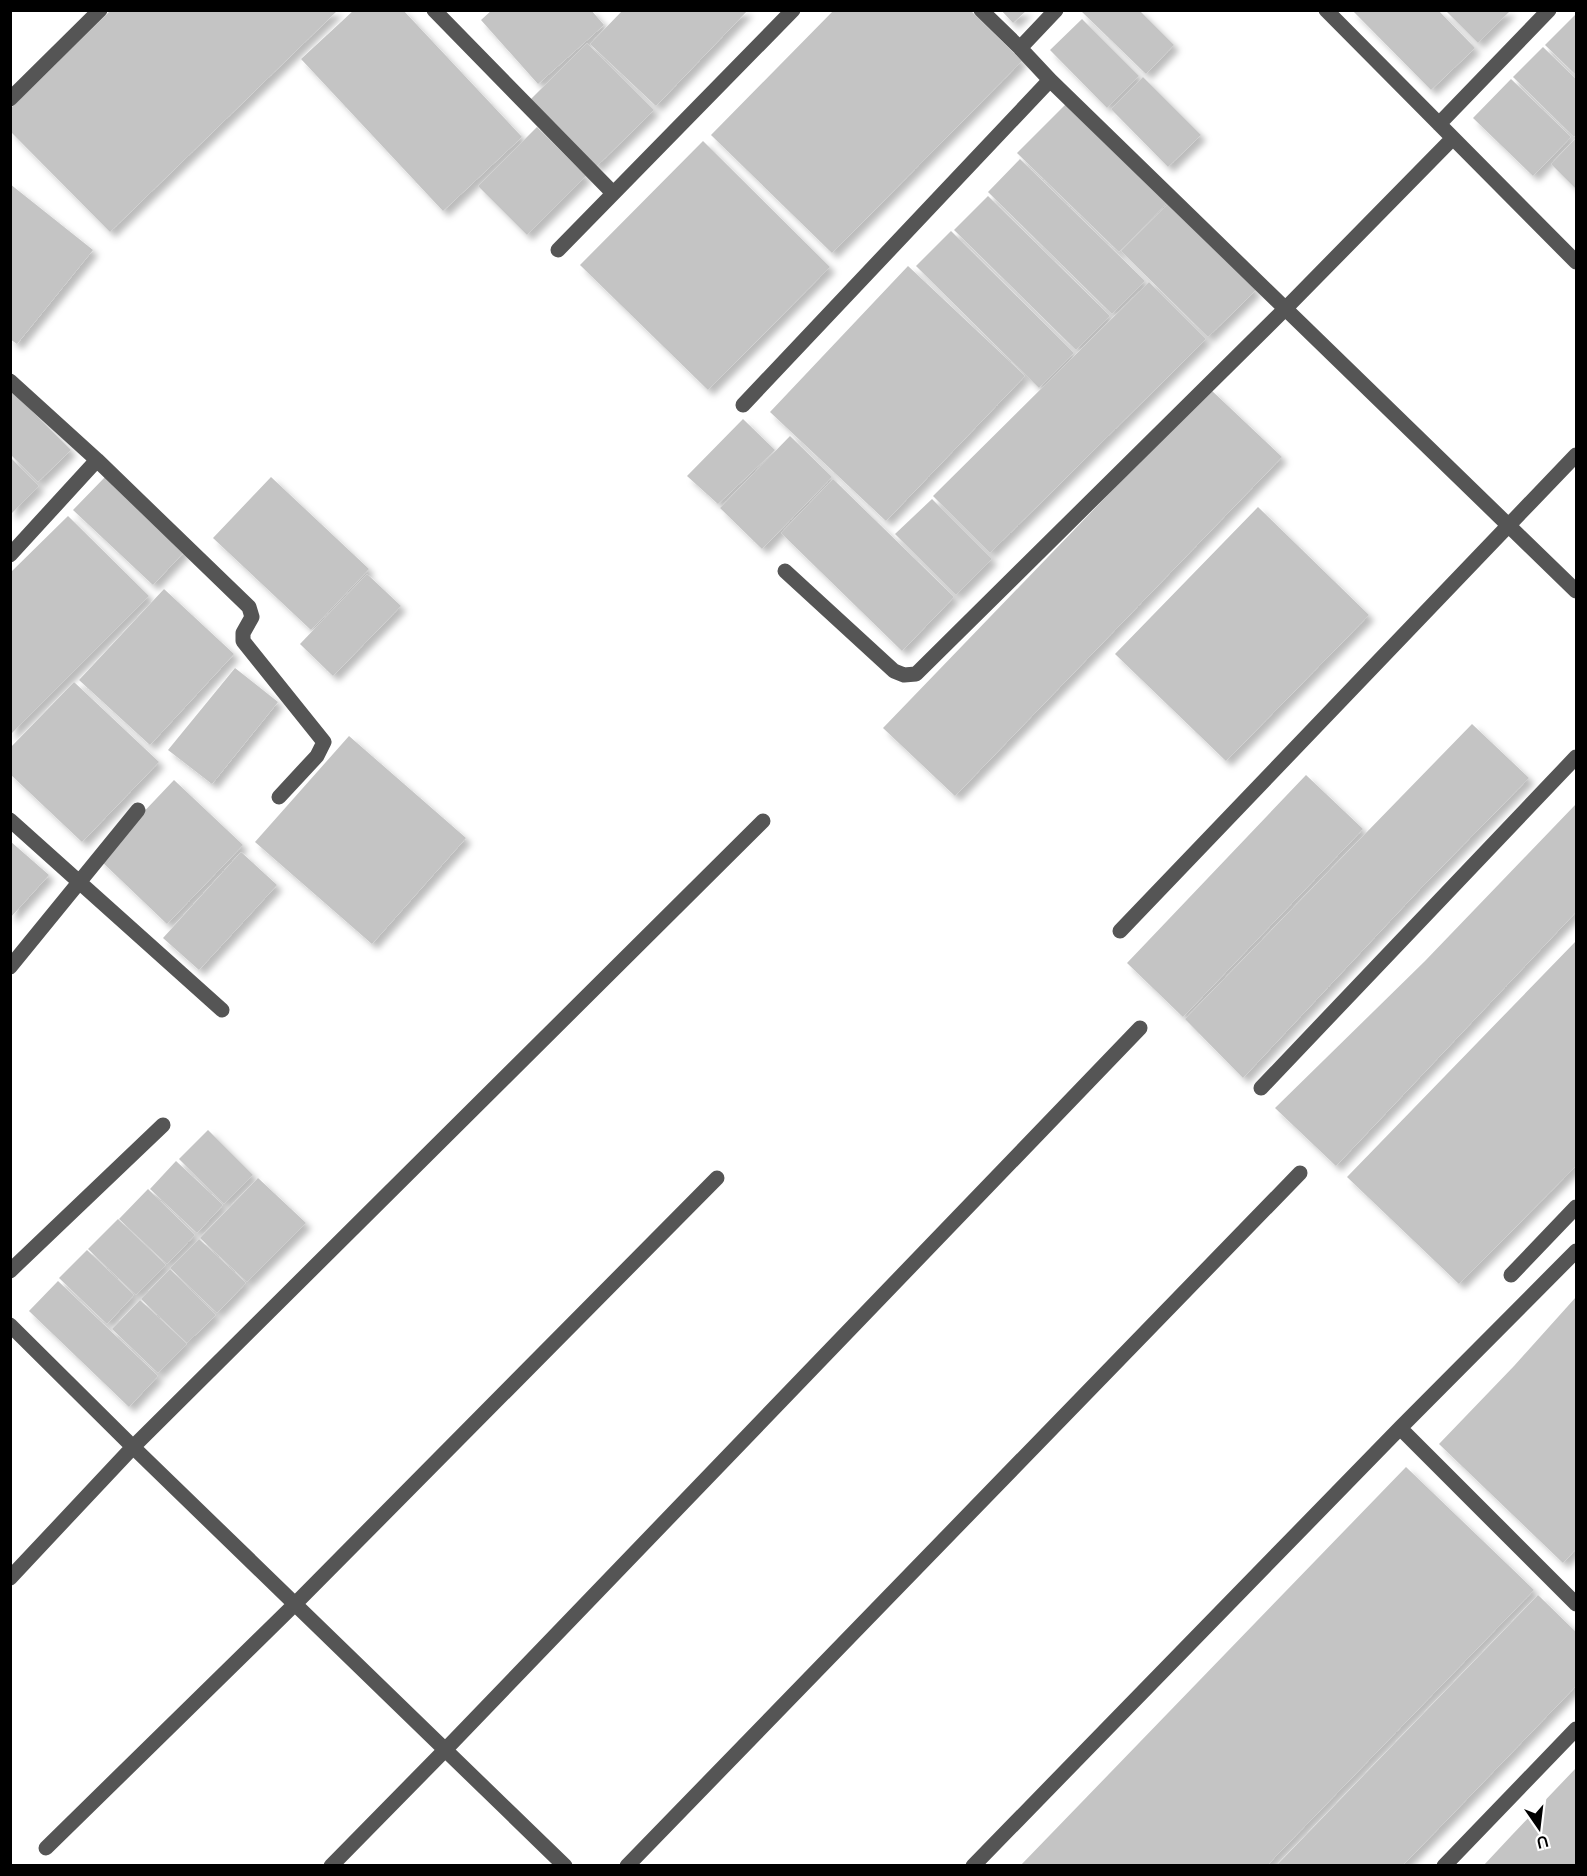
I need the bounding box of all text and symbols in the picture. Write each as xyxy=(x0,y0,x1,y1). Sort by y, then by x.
north arrow xyxy=(1509,1798,1569,1858)
text: U xyxy=(1535,1831,1550,1853)

